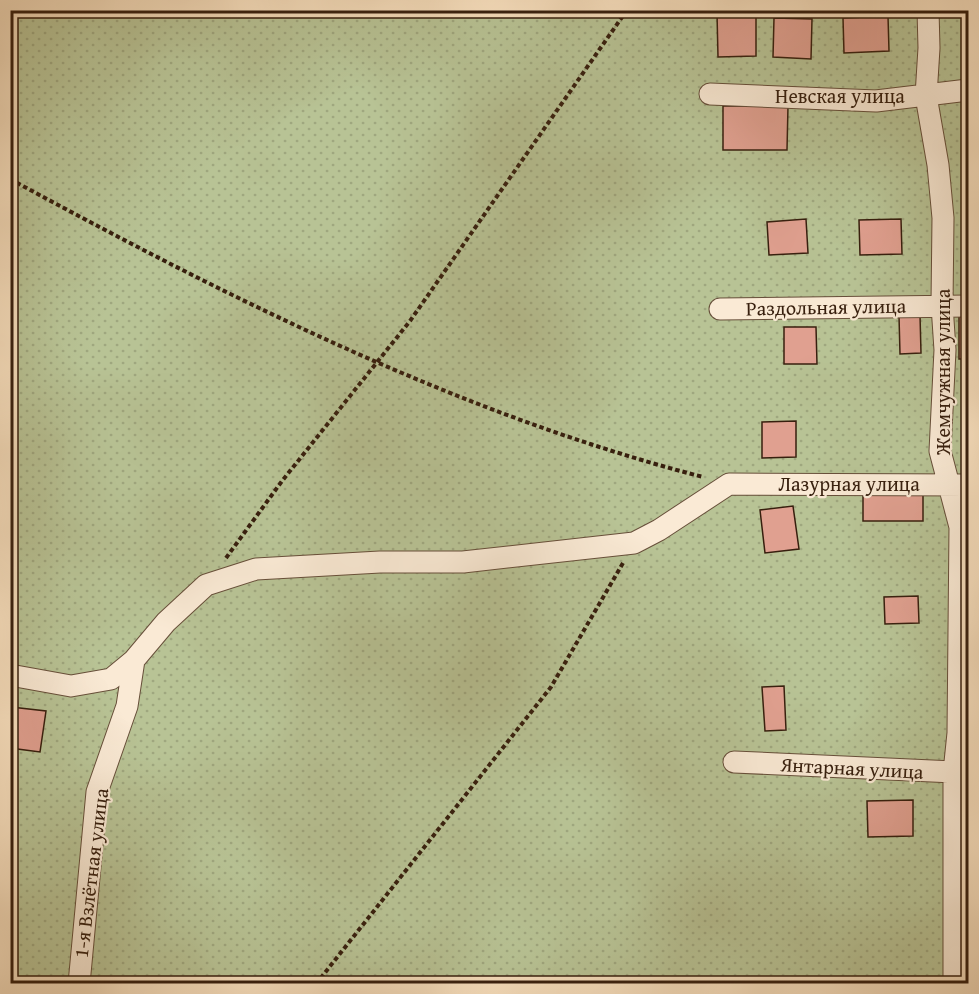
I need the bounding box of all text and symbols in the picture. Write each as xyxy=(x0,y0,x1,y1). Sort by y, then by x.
street label: Невская улица xyxy=(775,81,905,110)
street label: Жемчужная улица xyxy=(928,288,957,456)
street label: Раздольная улица xyxy=(746,291,907,322)
street label: Лазурная улица xyxy=(778,469,920,498)
street label: Янтарная улица xyxy=(779,749,925,786)
street label: 1-я Взлётная улица xyxy=(66,786,115,959)

